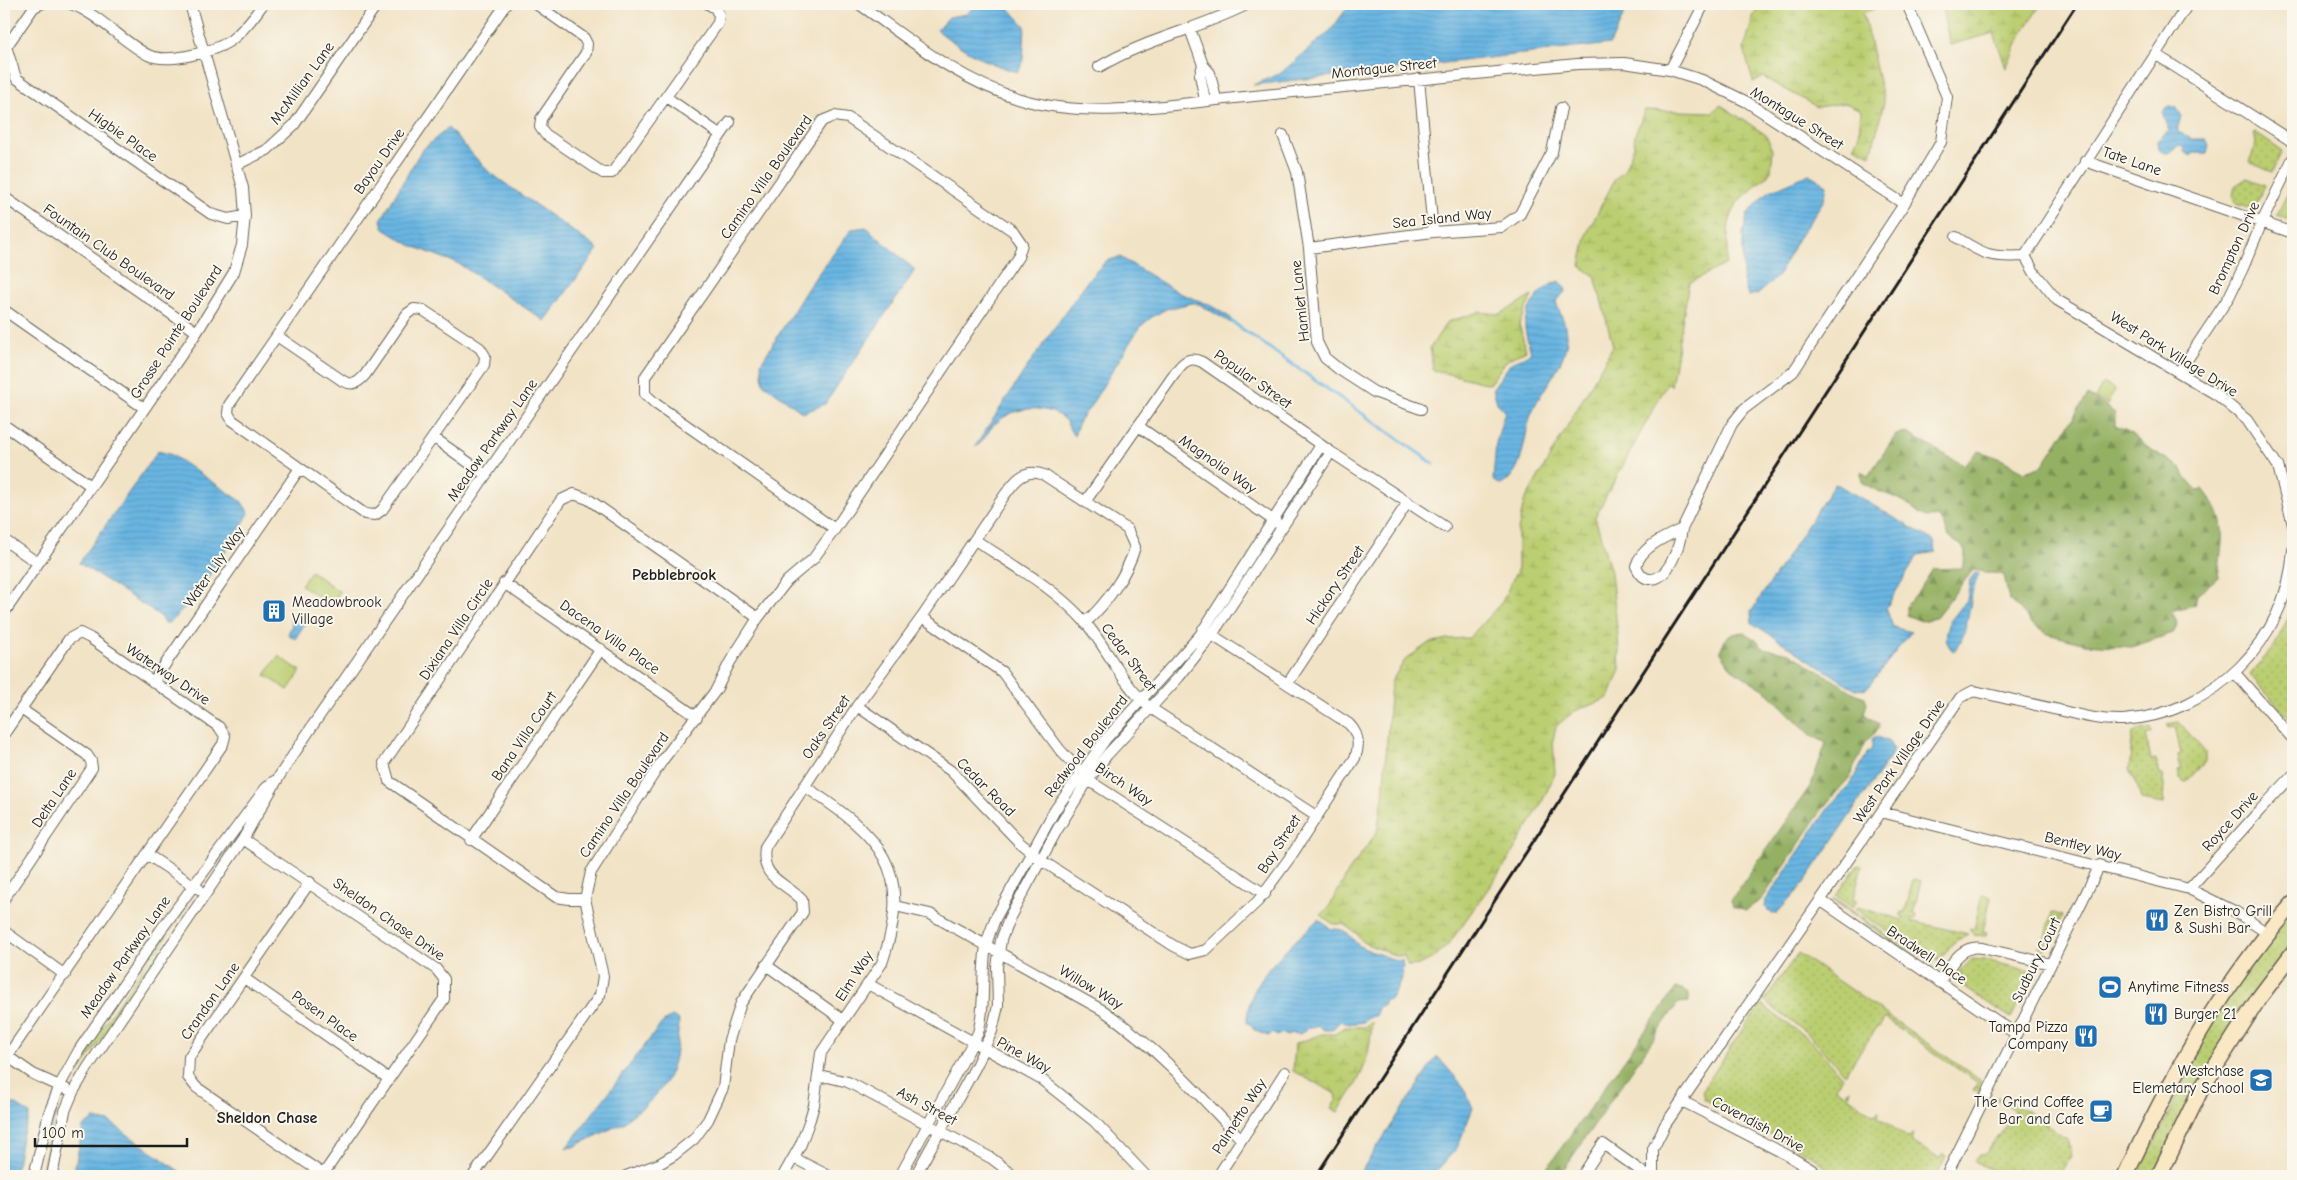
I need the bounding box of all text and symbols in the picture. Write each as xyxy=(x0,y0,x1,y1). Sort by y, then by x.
street label: McMillian Lane xyxy=(266,38,338,128)
street label: Montague Street xyxy=(1330,53,1438,82)
street label: Montague Street xyxy=(1747,82,1847,154)
street label: Higbie Place xyxy=(85,105,161,166)
street label: Camino Villa Boulevard xyxy=(716,111,816,243)
street label: Bayou Drive xyxy=(350,124,409,197)
street label: Tate Lane xyxy=(2100,143,2164,180)
street label: Brompton Drive xyxy=(2205,198,2264,297)
street label: Fountain Club Boulevard xyxy=(40,200,178,304)
street label: Sea Island Way xyxy=(1392,204,1493,232)
street label: Hamlet Lane xyxy=(1287,259,1313,343)
street label: Grosse Pointe Boulevard xyxy=(126,262,226,402)
street label: West Park Village Drive xyxy=(2107,307,2242,401)
street label: Popular Street xyxy=(1211,346,1296,413)
street label: Meadow Parkway Lane xyxy=(443,375,541,505)
street label: Magnolia Way xyxy=(1176,431,1260,497)
street label: Water Lily Way xyxy=(180,523,249,611)
street label: Hickory Street xyxy=(1302,541,1368,628)
district label: Pebblebrook xyxy=(632,566,716,584)
street label: Dixiana Villa Circle xyxy=(415,574,497,683)
place label: Meadowbrook Village xyxy=(292,593,382,628)
street label: Dacena Villa Place xyxy=(557,596,664,678)
building icon: Meadowbrook Village xyxy=(261,598,287,624)
street label: Cedar Street xyxy=(1097,619,1161,695)
street label: Waterway Drive xyxy=(123,639,214,709)
street label: Bana Villa Court xyxy=(487,687,561,784)
street label: Oaks Street xyxy=(798,691,854,762)
street label: Redwood Boulevard xyxy=(1041,691,1131,801)
street label: West Park Village Drive xyxy=(1849,695,1949,826)
street label: Camino Villa Boulevard xyxy=(575,729,673,861)
street label: Cedar Road xyxy=(953,754,1019,820)
street label: Birch Way xyxy=(1092,758,1156,810)
street label: Delta Lane xyxy=(28,765,81,831)
street label: Royce Drive xyxy=(2198,787,2262,855)
street label: Bay Street xyxy=(1253,811,1305,877)
street label: Bentley Way xyxy=(2043,828,2123,864)
street label: Sheldon Chase Drive xyxy=(330,874,449,965)
street label: Meadow Parkway Lane xyxy=(76,892,174,1022)
place label: Zen Bistro Grill & Sushi Bar xyxy=(2174,902,2272,937)
restaurant icon: Zen Bistro Grill & Sushi Bar xyxy=(2144,907,2170,933)
street label: Sudbury Court xyxy=(2008,914,2065,1005)
street label: Bradwell Place xyxy=(1884,922,1971,989)
street label: Elm Way xyxy=(831,947,877,1004)
street label: Crandon Lane xyxy=(177,958,244,1043)
street label: Willow Way xyxy=(1056,961,1126,1013)
sports icon: Anytime Fitness xyxy=(2097,974,2123,1000)
place label: Anytime Fitness xyxy=(2128,978,2229,996)
street label: Posen Place xyxy=(288,987,362,1046)
restaurant icon: Burger 21 xyxy=(2143,1001,2169,1027)
place label: Burger 21 xyxy=(2174,1005,2237,1023)
place label: Tampa Pizza Company xyxy=(1988,1018,2068,1053)
restaurant icon: Tampa Pizza Company xyxy=(2073,1023,2099,1049)
street label: Pine Way xyxy=(994,1033,1054,1077)
place label: Westchase Elemetary School xyxy=(2132,1062,2244,1097)
school or university icon: Westchase Elemetary School xyxy=(2248,1067,2274,1093)
street label: Palmetto Way xyxy=(1208,1075,1270,1157)
street label: Ash Street xyxy=(894,1083,961,1130)
street label: Cavendish Drive xyxy=(1709,1092,1808,1156)
place label: The Grind Coffee Bar and Cafe xyxy=(1974,1093,2084,1128)
cafe icon: The Grind Coffee Bar and Cafe xyxy=(2088,1098,2114,1124)
district label: Sheldon Chase xyxy=(217,1109,317,1127)
scale bar xyxy=(35,1115,188,1147)
text: 100 m xyxy=(42,1124,84,1142)

